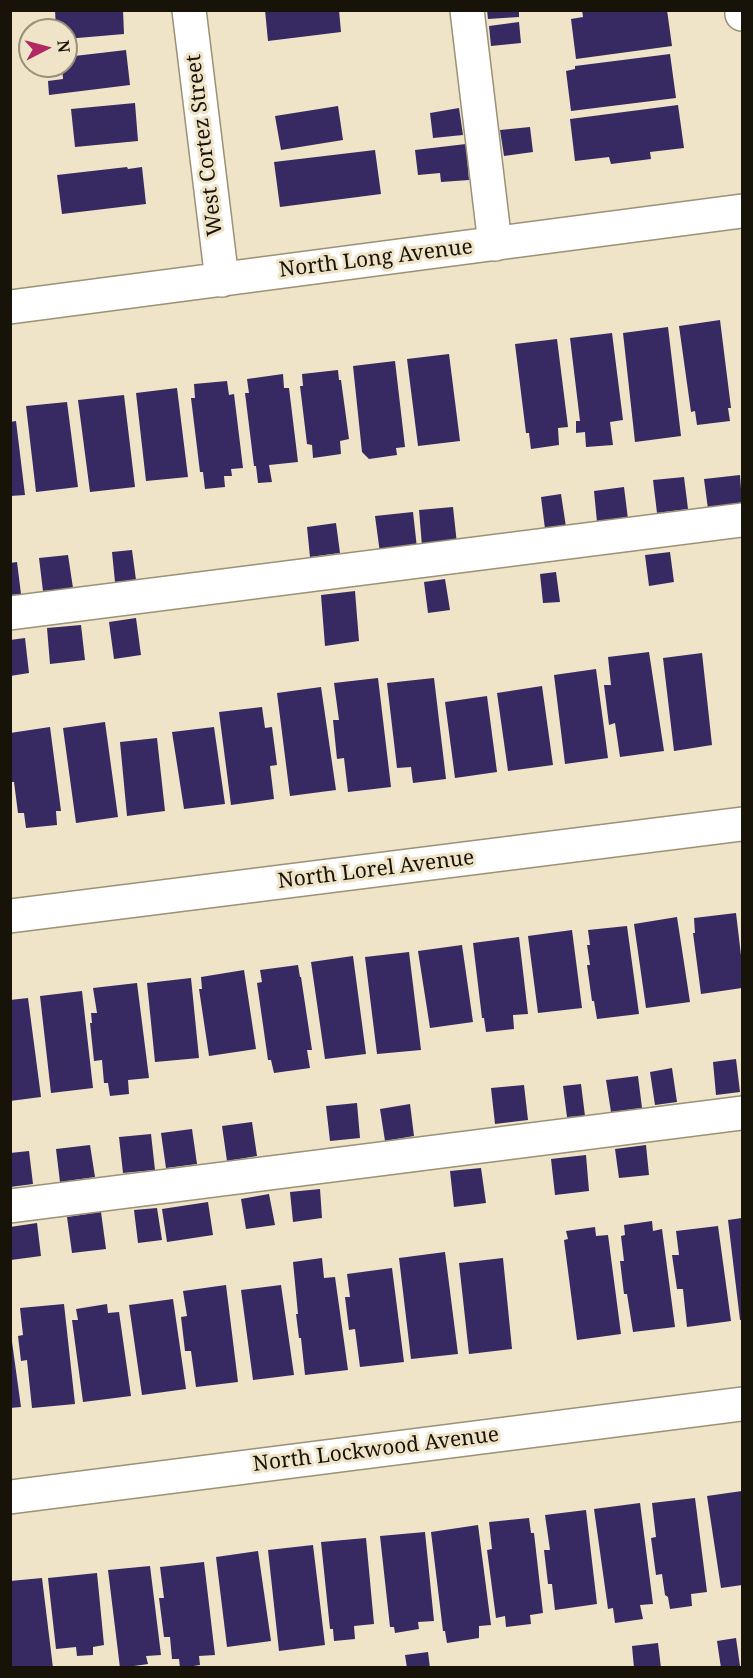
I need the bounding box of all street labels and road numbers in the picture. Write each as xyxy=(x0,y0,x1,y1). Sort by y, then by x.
street label: West Cortez Street xyxy=(181,53,229,237)
street label: North Long Avenue xyxy=(278,235,474,283)
street label: North Lorel Avenue xyxy=(276,845,476,895)
street label: North Lockwood Avenue xyxy=(251,1422,501,1478)

